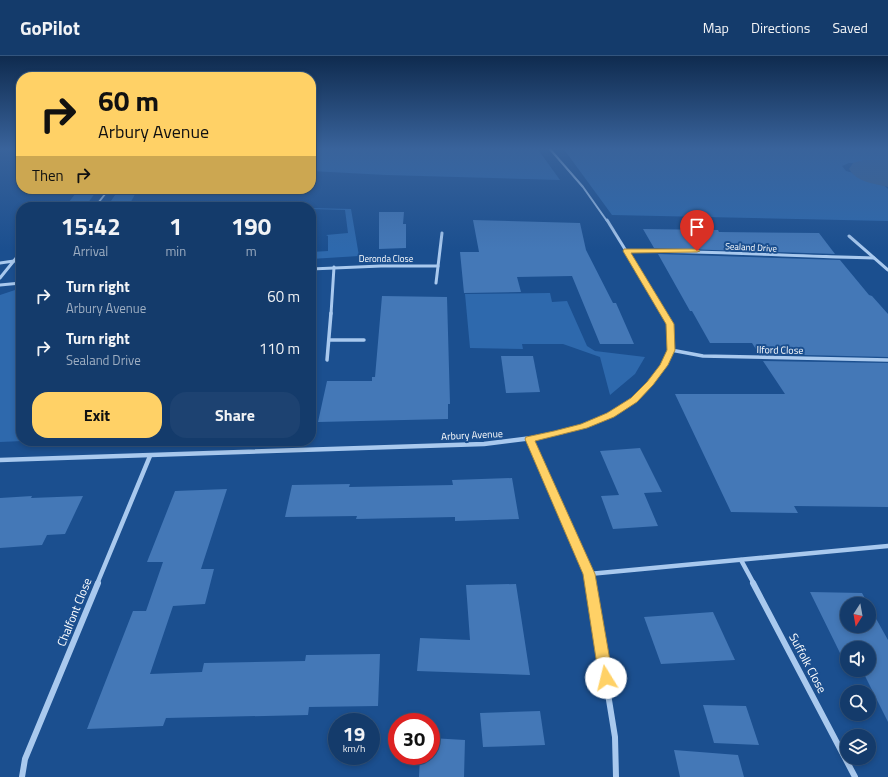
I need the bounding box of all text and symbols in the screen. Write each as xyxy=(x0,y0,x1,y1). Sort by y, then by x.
text: GoPilot xyxy=(20,13,80,42)
text: Map xyxy=(703,17,729,38)
text: Directions xyxy=(751,17,810,38)
text: Saved xyxy=(832,17,868,38)
text: 60 m xyxy=(98,79,159,122)
icon: right xyxy=(32,88,84,140)
text: Arbury Avenue xyxy=(98,118,209,145)
text: Then xyxy=(32,164,64,187)
icon: right xyxy=(72,164,94,186)
text: 15:42 xyxy=(61,208,121,244)
text: 1 xyxy=(169,208,183,244)
text: 190 xyxy=(231,208,271,244)
pin xyxy=(680,210,714,251)
icon: arrive xyxy=(686,216,708,238)
street label: Sealand Drive xyxy=(725,239,778,255)
text: Arrival xyxy=(73,241,108,261)
text: min xyxy=(165,241,186,261)
text: m xyxy=(246,241,257,261)
street label: Deronda Close xyxy=(359,252,414,265)
text: Turn right xyxy=(66,275,130,298)
icon: right xyxy=(32,285,54,307)
text: 60 m xyxy=(267,285,300,308)
text: Arbury Avenue xyxy=(66,298,146,318)
text: Turn right xyxy=(66,327,130,350)
icon: right xyxy=(32,337,54,359)
text: 110 m xyxy=(259,337,300,360)
street label: Ilford Close xyxy=(756,342,804,358)
text: Sealand Drive xyxy=(66,350,141,370)
button: Exit xyxy=(32,392,162,438)
button: Share xyxy=(170,392,300,438)
street label: Arbury Avenue xyxy=(441,426,503,444)
street label: Chalfont Close xyxy=(52,575,96,649)
north arrow xyxy=(840,597,876,633)
map controls xyxy=(840,597,876,765)
street label: Suffolk Close xyxy=(784,630,832,696)
button: sound xyxy=(840,641,876,677)
position arrow xyxy=(585,657,627,699)
button: search xyxy=(840,685,876,721)
speed limit sign: 30 xyxy=(388,713,440,765)
text: 19 xyxy=(343,718,365,749)
button: layers xyxy=(840,729,876,765)
text: km/h xyxy=(343,741,365,756)

